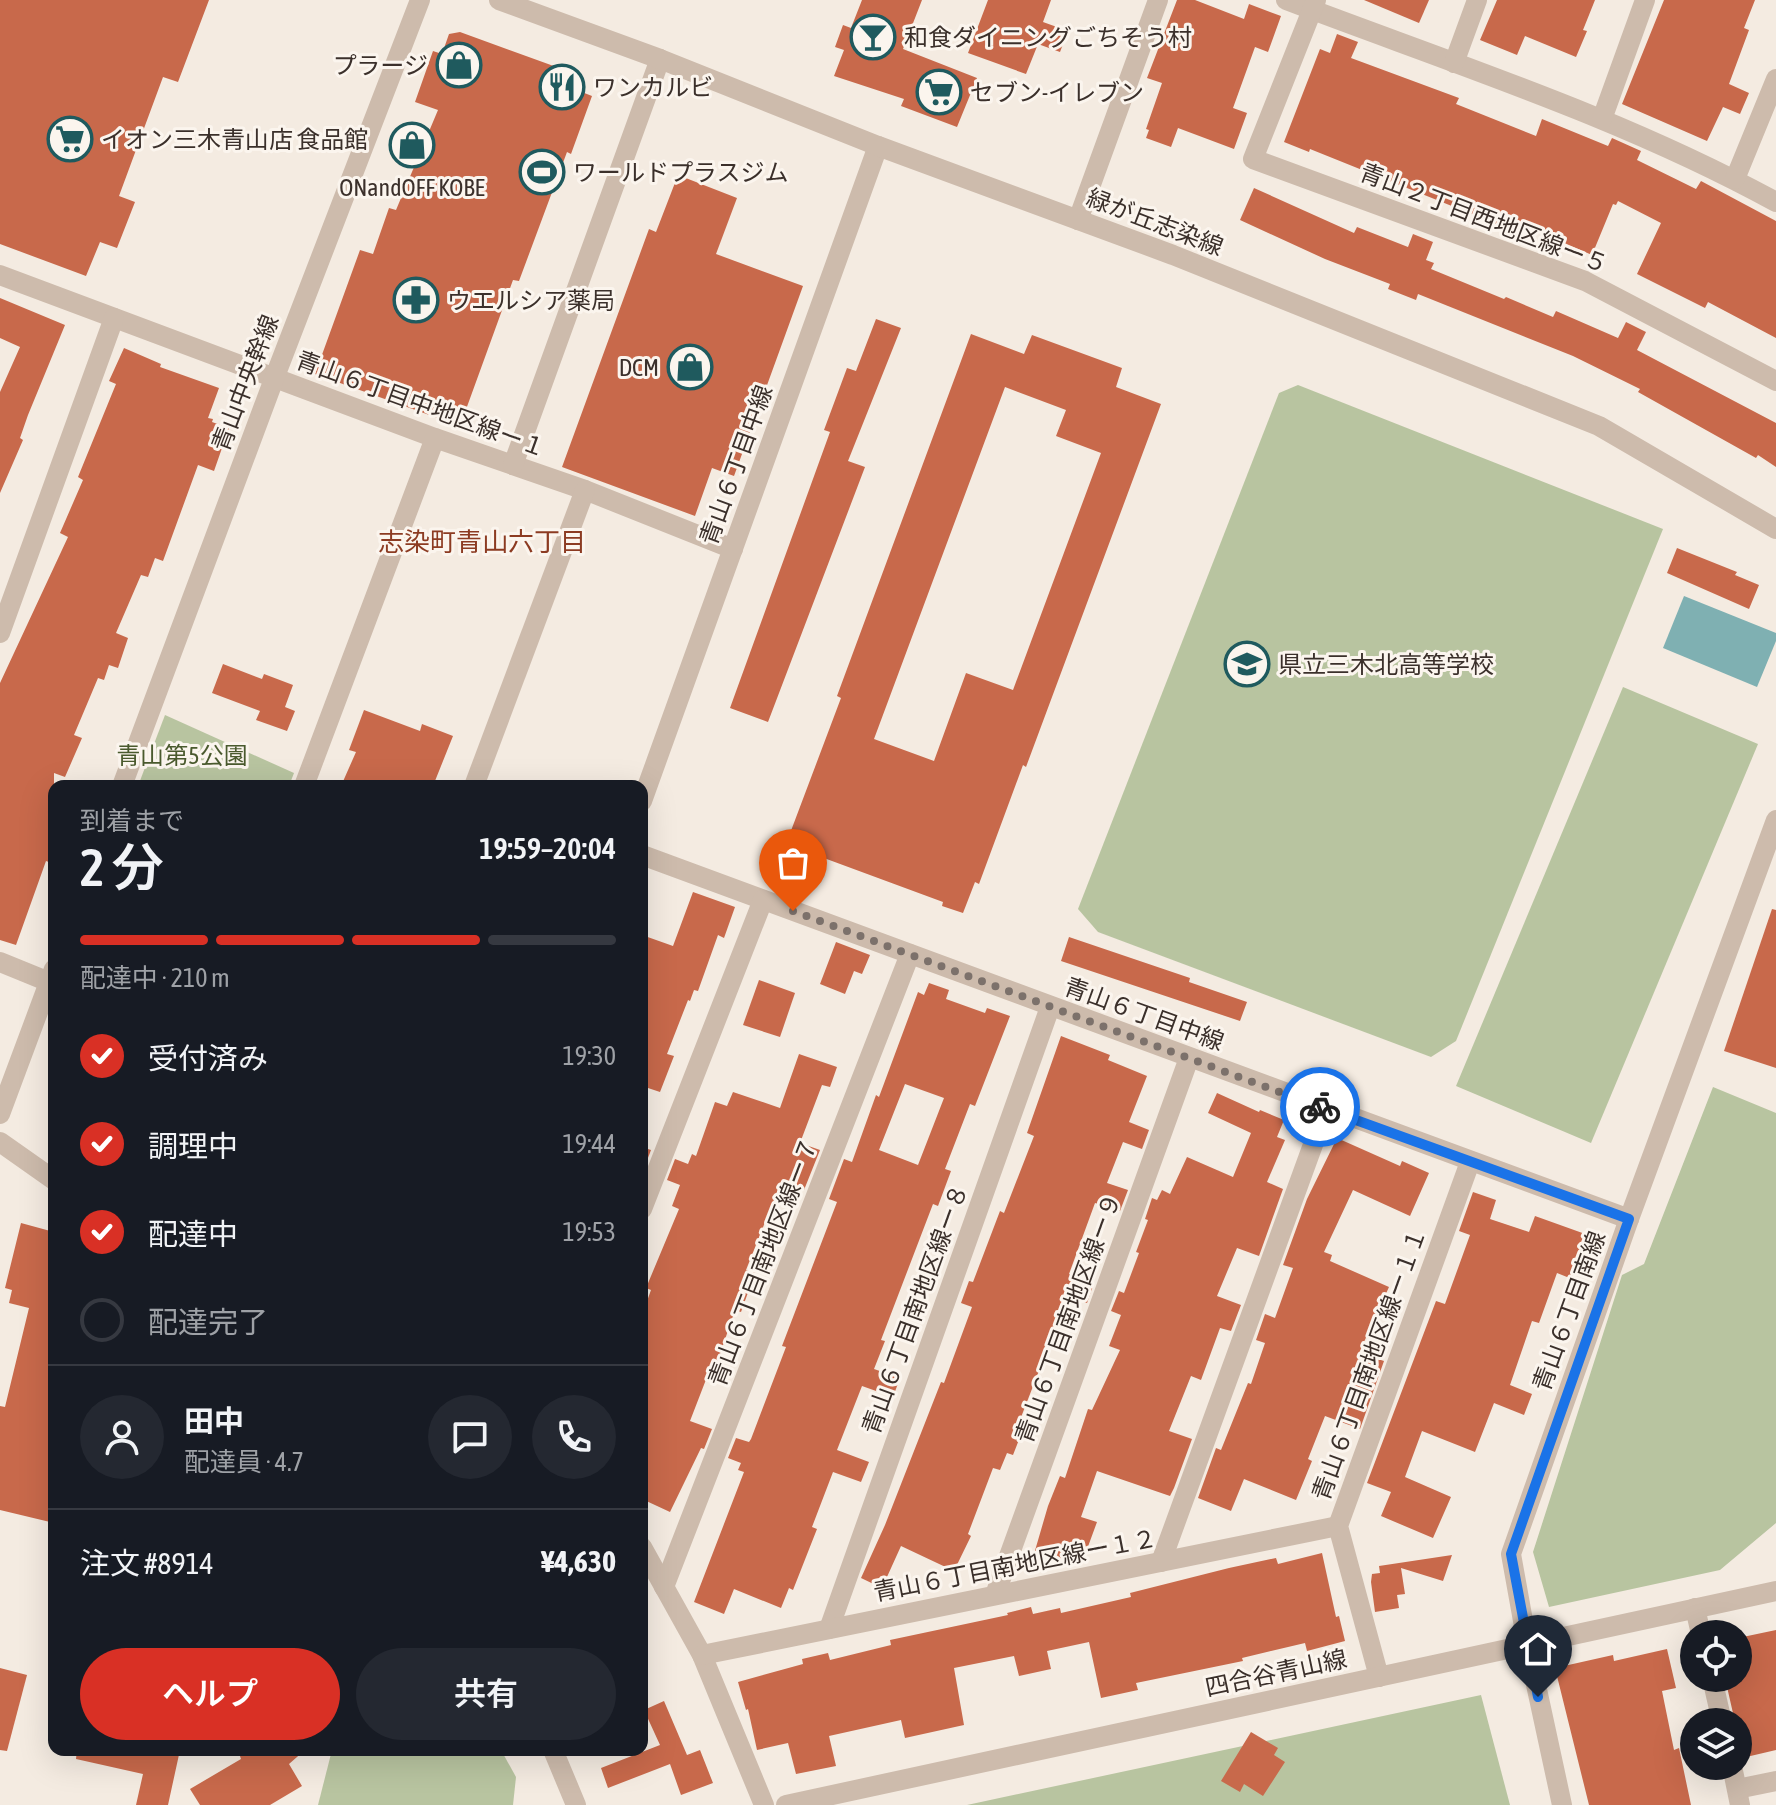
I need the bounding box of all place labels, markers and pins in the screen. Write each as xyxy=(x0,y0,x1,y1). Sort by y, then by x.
bar icon: 和食ダイニングごちそう村 xyxy=(849,13,897,61)
place label: 和食ダイニングごちそう村 xyxy=(904,24,1192,51)
shop icon: プラージ xyxy=(435,41,483,89)
place label: プラージ xyxy=(332,52,428,79)
restaurant icon: ワンカルビ xyxy=(538,63,586,111)
supermarket icon: セブン-イレブン xyxy=(915,68,963,116)
place label: ワンカルビ xyxy=(593,74,713,101)
place label: セブン-イレブン xyxy=(970,79,1144,106)
supermarket icon: イオン三木青山店 食品館 xyxy=(46,115,94,163)
shop icon: ONandOFF KOBE xyxy=(388,121,436,169)
place label: イオン三木青山店 食品館 xyxy=(101,126,368,153)
sports icon: ワールドプラスジム xyxy=(518,148,566,196)
place label: ワールドプラスジム xyxy=(573,159,789,186)
place label: ONandOFF KOBE xyxy=(339,174,485,201)
pharmacy icon: ウエルシア薬局 xyxy=(392,276,440,324)
place label: ウエルシア薬局 xyxy=(447,287,615,314)
shop icon: DCM xyxy=(666,343,714,391)
place label: DCM xyxy=(619,354,659,381)
school or university icon: 県立三木北高等学校 xyxy=(1223,640,1271,688)
place label: 県立三木北高等学校 xyxy=(1278,651,1494,678)
pin xyxy=(759,829,827,911)
pin xyxy=(1504,1615,1572,1697)

